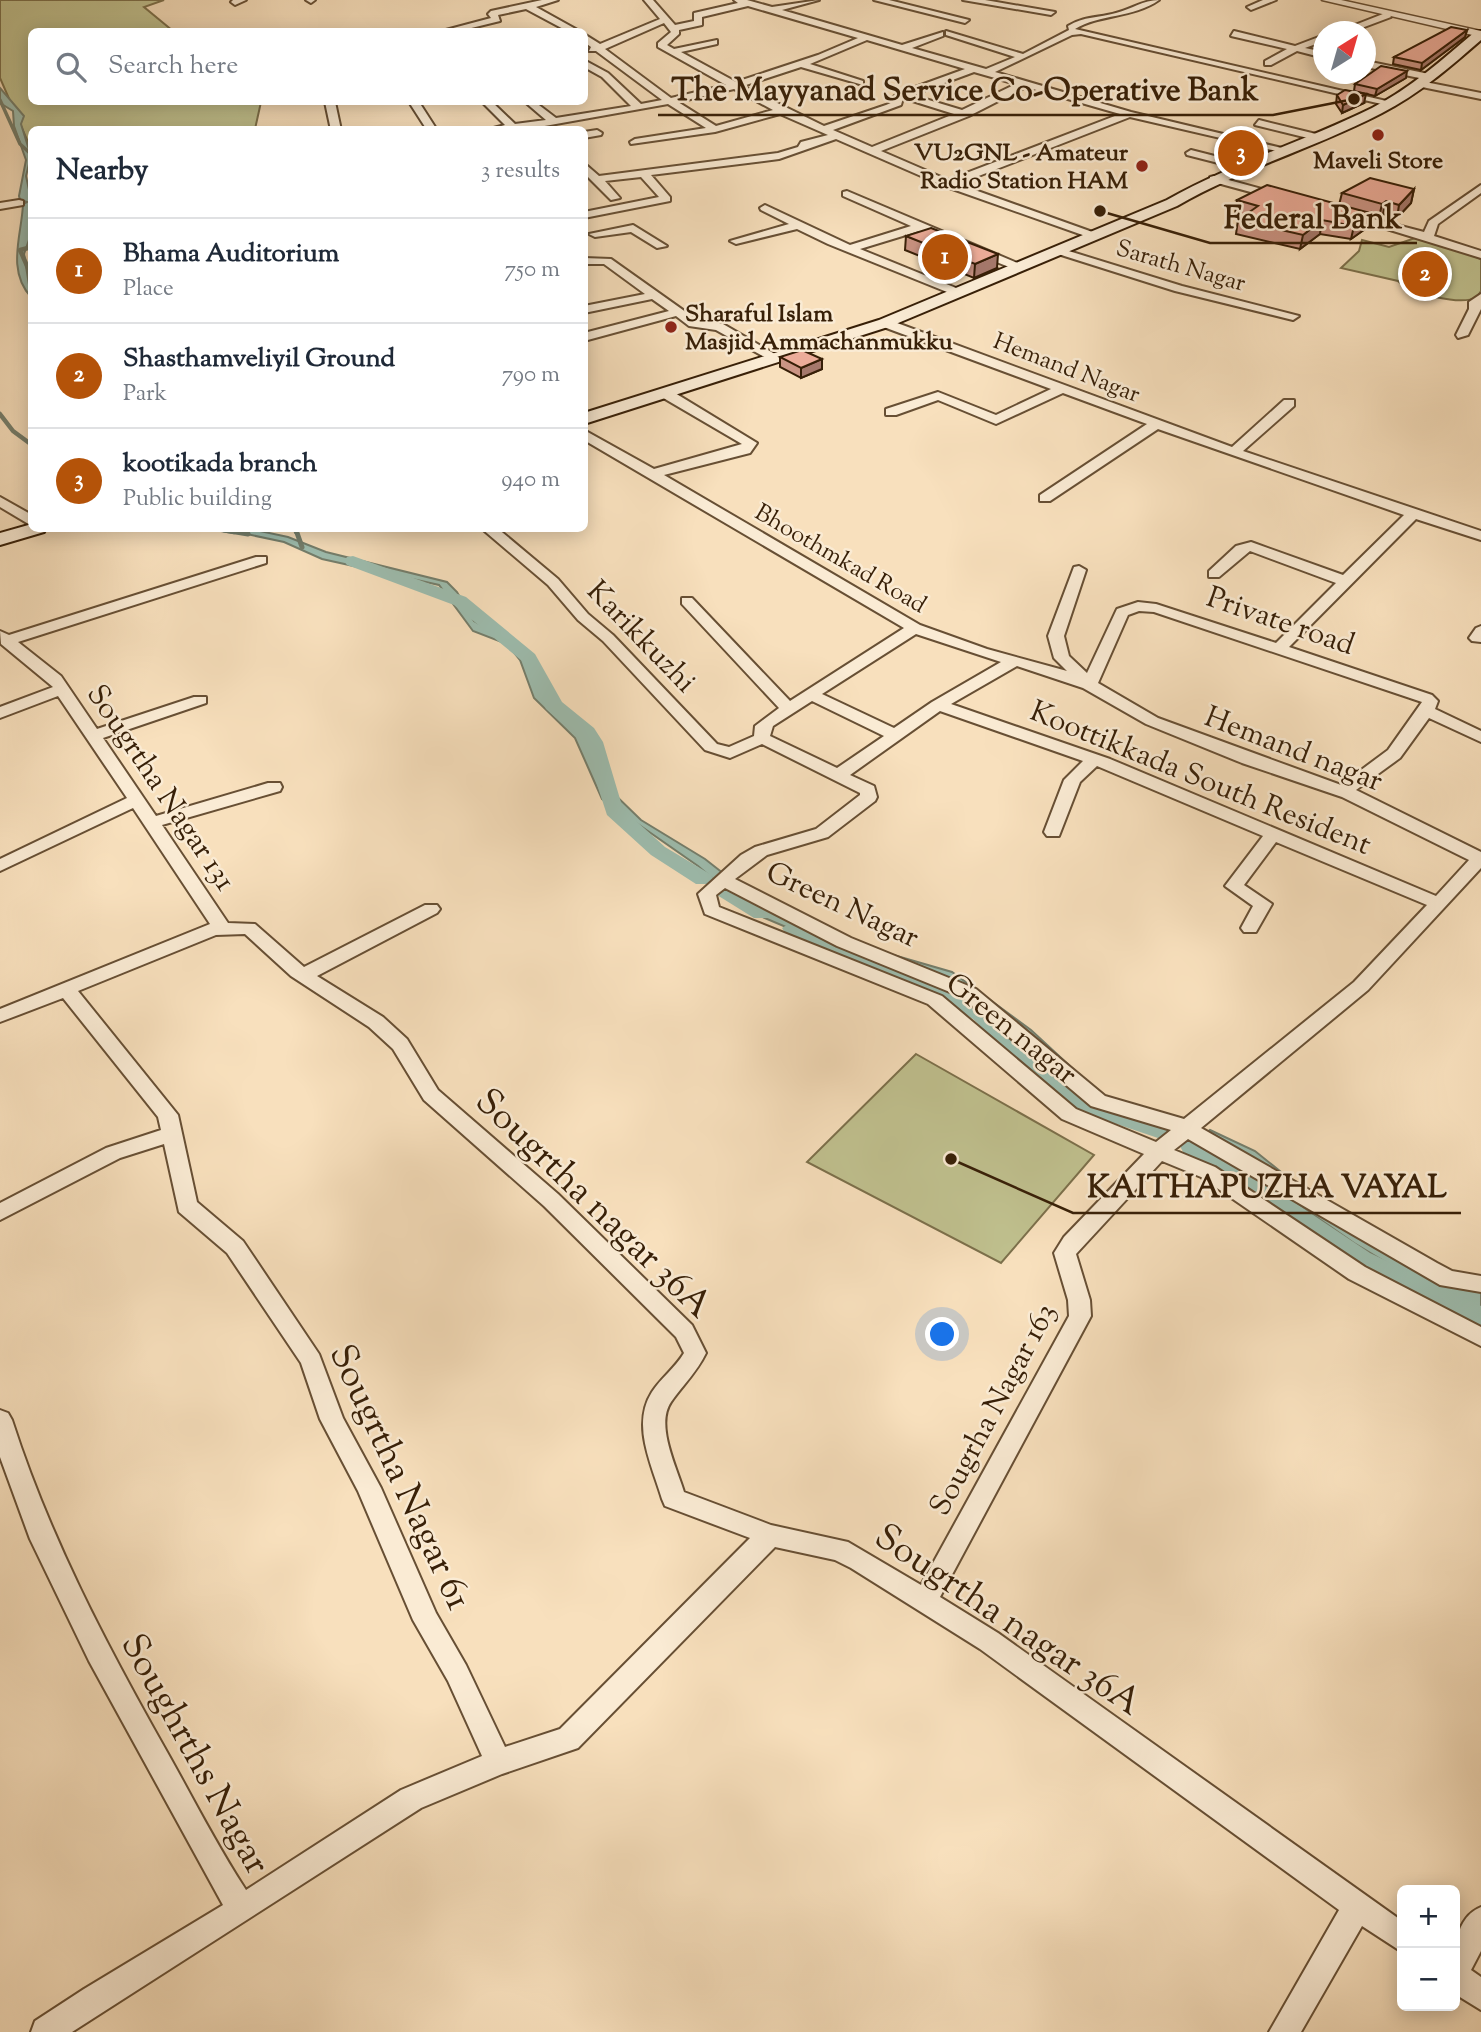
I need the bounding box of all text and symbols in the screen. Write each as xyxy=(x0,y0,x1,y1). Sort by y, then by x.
north arrow xyxy=(1313,21,1376,84)
search box xyxy=(28,28,588,105)
icon: search xyxy=(52,48,90,86)
text: Search here xyxy=(108,48,238,85)
callout: The Mayyanad Service Co-Operative Bank xyxy=(658,62,1273,115)
text: The Mayyanad Service Co-Operative Bank xyxy=(671,69,1259,115)
pin: 3 xyxy=(1218,127,1264,179)
marker: Maveli Store xyxy=(1370,127,1386,143)
place label: VU2GNL - Amateur Radio Station HAM xyxy=(914,137,1129,199)
place label: Maveli Store xyxy=(1313,145,1443,179)
text: Nearby xyxy=(56,150,148,193)
text: 3 results xyxy=(481,155,560,188)
marker: VU2GNL - Amateur Radio Station HAM xyxy=(1134,158,1150,174)
callout: Federal Bank xyxy=(1210,190,1417,243)
text: Federal Bank xyxy=(1224,197,1403,243)
pin: 1 xyxy=(922,231,968,283)
street label: Sarath Nagar xyxy=(1112,232,1249,302)
text: Bhama Auditorium xyxy=(123,236,339,273)
pin: 2 xyxy=(1402,248,1448,300)
text: 1 xyxy=(75,254,83,287)
text: 750 m xyxy=(505,254,560,287)
text: Place xyxy=(123,273,174,306)
place label: Sharaful Islam Masjid Ammachanmukku xyxy=(685,298,953,360)
marker: Sharaful Islam Masjid Ammachanmukku xyxy=(663,319,679,335)
street label: Hemand Nagar xyxy=(988,325,1145,412)
text: Shasthamveliyil Ground xyxy=(123,341,395,378)
text: 2 xyxy=(74,359,84,392)
text: 790 m xyxy=(502,359,560,392)
text: Park xyxy=(123,378,167,411)
text: kootikada branch xyxy=(123,446,317,483)
text: 3 xyxy=(74,464,84,497)
text: 940 m xyxy=(501,464,560,497)
text: Public building xyxy=(123,483,272,516)
street label: Bhoothmkad Road xyxy=(748,497,933,623)
street label: Karikkuzhi xyxy=(575,572,705,704)
street label: Private road xyxy=(1200,577,1360,668)
street label: Sougrtha Nagar 131 xyxy=(75,676,245,900)
street label: Koottikkada South Resident xyxy=(1023,691,1377,867)
street label: Hemand nagar xyxy=(1198,697,1388,804)
street label: Green Nagar xyxy=(758,852,926,960)
street label: Green nagar xyxy=(935,963,1085,1096)
street label: Sougrtha nagar 36A xyxy=(461,1077,723,1333)
callout: KAITHAPUZHA VAYAL xyxy=(1073,1160,1461,1213)
text: KAITHAPUZHA VAYAL xyxy=(1087,1166,1448,1212)
street label: Sougrha Nagar 163 xyxy=(920,1296,1068,1524)
your location xyxy=(925,1317,959,1351)
street label: Sougrtha Nagar 61 xyxy=(313,1336,484,1619)
street label: Sougrtha nagar 36A xyxy=(862,1512,1151,1731)
street label: Soughrths Nagar xyxy=(105,1625,282,1885)
map controls xyxy=(1397,1885,1460,2011)
button: + xyxy=(1397,1885,1460,1948)
button: − xyxy=(1397,1948,1460,2011)

